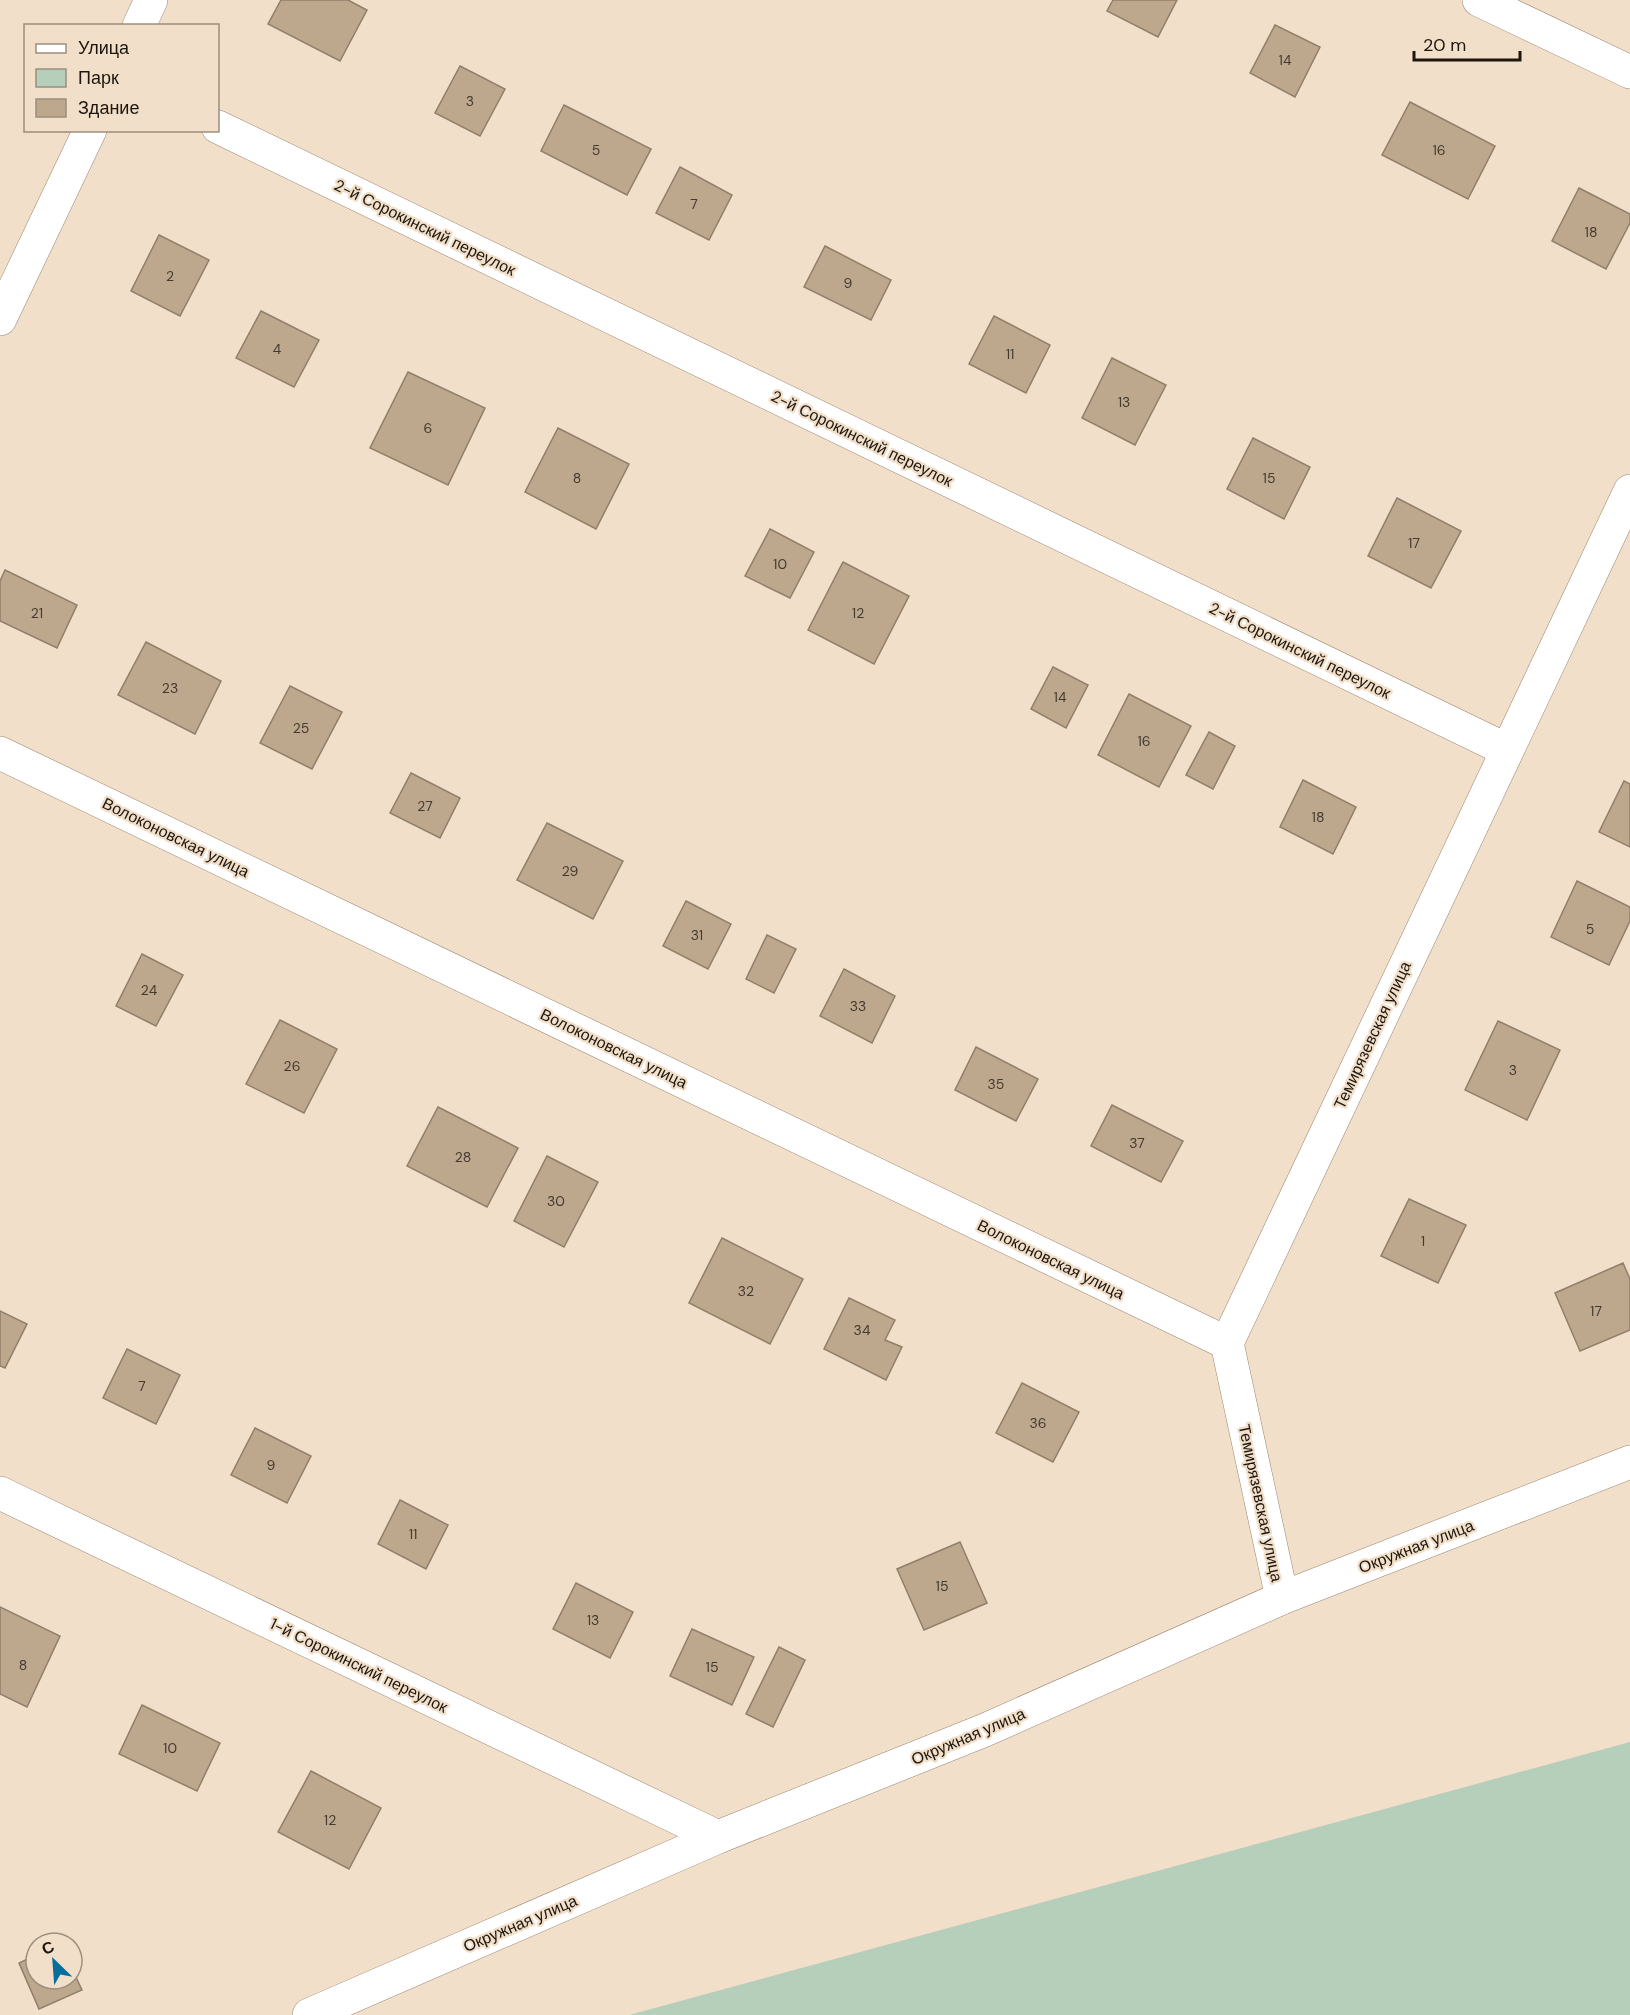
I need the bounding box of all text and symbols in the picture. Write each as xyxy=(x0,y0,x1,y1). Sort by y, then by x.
legend xyxy=(24,24,219,132)
scale bar xyxy=(1414,24,1520,62)
text: 20 m xyxy=(1423,33,1466,57)
text: Улица xyxy=(78,36,130,60)
house number: 14 xyxy=(1279,51,1292,69)
text: Парк xyxy=(78,66,119,90)
house number: 3 xyxy=(466,92,474,110)
text: Здание xyxy=(78,96,139,120)
house number: 5 xyxy=(592,141,600,159)
house number: 16 xyxy=(1432,141,1446,159)
street label: 2-й Сорокинский переулок xyxy=(331,174,520,281)
house number: 7 xyxy=(690,195,698,213)
house number: 18 xyxy=(1585,223,1597,241)
house number: 2 xyxy=(166,267,174,285)
house number: 9 xyxy=(844,274,853,292)
house number: 4 xyxy=(273,340,282,358)
house number: 11 xyxy=(1006,345,1014,363)
street label: 2-й Сорокинский переулок xyxy=(768,385,957,492)
house number: 13 xyxy=(1118,393,1130,411)
house number: 6 xyxy=(424,419,432,437)
house number: 8 xyxy=(573,469,581,487)
house number: 15 xyxy=(1263,469,1275,487)
house number: 17 xyxy=(1408,534,1420,552)
house number: 10 xyxy=(773,555,787,573)
street label: 2-й Сорокинский переулок xyxy=(1206,597,1395,704)
house number: 21 xyxy=(31,604,43,622)
house number: 12 xyxy=(852,604,864,622)
house number: 23 xyxy=(162,679,178,697)
house number: 14 xyxy=(1054,688,1067,706)
house number: 25 xyxy=(293,719,309,737)
house number: 16 xyxy=(1137,732,1151,750)
street label: Волоконовская улица xyxy=(99,793,253,882)
house number: 27 xyxy=(417,797,433,815)
house number: 18 xyxy=(1312,808,1324,826)
house number: 29 xyxy=(562,862,579,880)
house number: 5 xyxy=(1586,920,1594,938)
house number: 31 xyxy=(691,926,703,944)
street label: Темирязевская улица xyxy=(1329,958,1416,1112)
house number: 24 xyxy=(141,981,158,999)
house number: 33 xyxy=(850,997,866,1015)
street label: Волоконовская улица xyxy=(537,1004,691,1093)
house number: 26 xyxy=(284,1057,300,1075)
house number: 3 xyxy=(1509,1061,1517,1079)
house number: 35 xyxy=(988,1075,1004,1093)
house number: 37 xyxy=(1129,1134,1145,1152)
house number: 28 xyxy=(455,1148,471,1166)
house number: 30 xyxy=(547,1192,565,1210)
street label: Волоконовская улица xyxy=(974,1215,1128,1304)
house number: 1 xyxy=(1421,1232,1425,1250)
house number: 32 xyxy=(738,1282,754,1300)
house number: 17 xyxy=(1590,1302,1602,1320)
house number: 34 xyxy=(854,1321,871,1339)
house number: 7 xyxy=(138,1377,146,1395)
house number: 36 xyxy=(1029,1414,1047,1432)
street label: Темирязевская улица xyxy=(1234,1422,1288,1584)
house number: 9 xyxy=(267,1456,276,1474)
street label: Окружная улица xyxy=(1356,1515,1477,1578)
house number: 11 xyxy=(409,1525,417,1543)
house number: 15 xyxy=(936,1577,948,1595)
house number: 13 xyxy=(587,1611,599,1629)
street label: 1-й Сорокинский переулок xyxy=(266,1613,452,1718)
house number: 8 xyxy=(19,1656,27,1674)
house number: 15 xyxy=(706,1658,718,1676)
street label: Окружная улица xyxy=(908,1703,1028,1770)
house number: 10 xyxy=(163,1739,177,1757)
house number: 12 xyxy=(324,1811,336,1829)
street label: Окружная улица xyxy=(460,1890,580,1957)
north arrow xyxy=(24,1931,84,1991)
text: С xyxy=(38,1936,58,1960)

